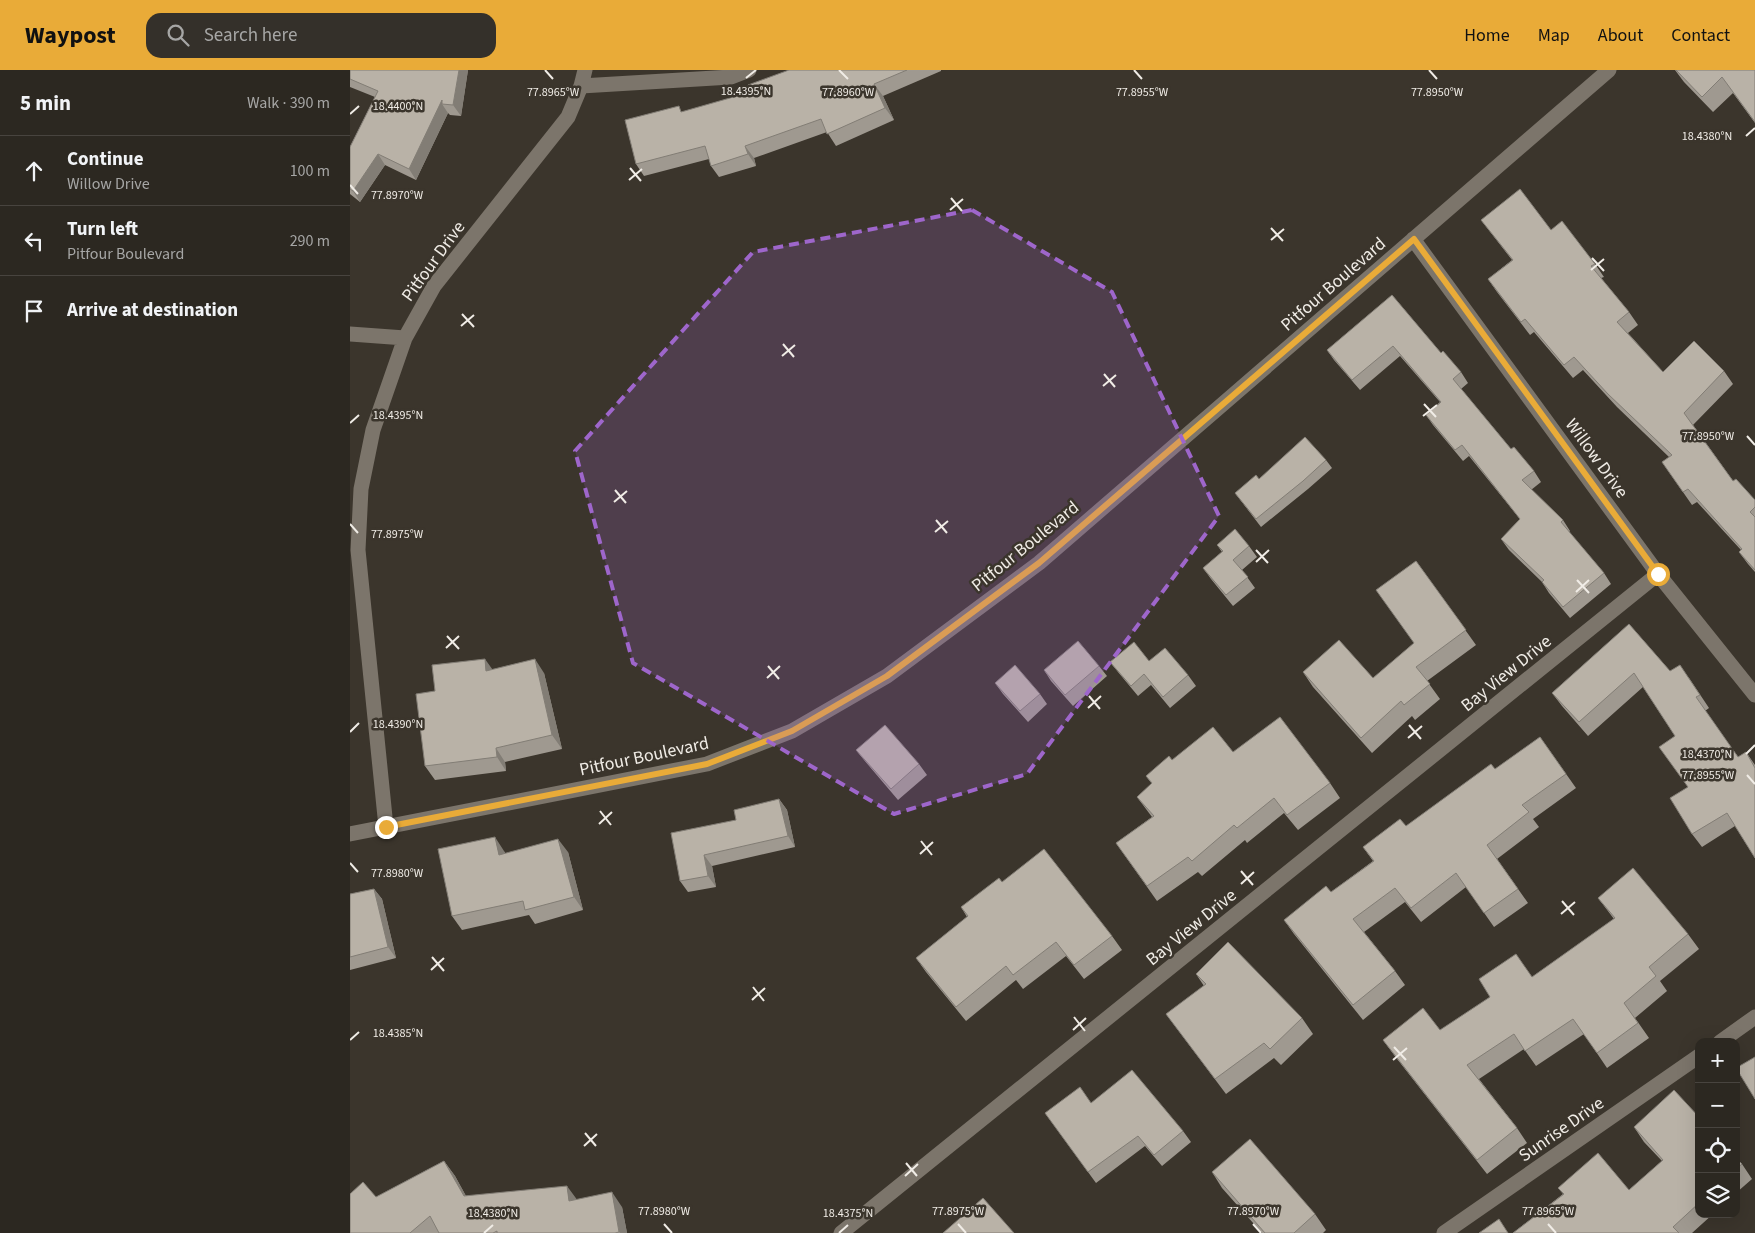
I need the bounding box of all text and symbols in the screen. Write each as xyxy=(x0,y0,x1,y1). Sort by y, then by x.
search box xyxy=(146,13,496,58)
text: Waypost xyxy=(25,18,116,53)
icon: search xyxy=(164,21,192,49)
text: Search here xyxy=(204,22,297,49)
text: Home xyxy=(1464,23,1510,48)
text: Map xyxy=(1538,23,1570,48)
text: About xyxy=(1598,23,1643,48)
text: Contact xyxy=(1671,23,1730,48)
text: 18.4395°N xyxy=(721,83,771,100)
text: 77.8965°W xyxy=(527,84,580,101)
text: 77.8960°W xyxy=(822,84,875,101)
text: 77.8955°W xyxy=(1116,84,1169,101)
text: 77.8950°W xyxy=(1411,84,1464,101)
text: 5 min xyxy=(20,88,71,118)
text: Walk · 390 m xyxy=(247,92,330,114)
text: 18.4400°N xyxy=(373,98,423,115)
text: 18.4380°N xyxy=(1682,128,1732,145)
text: Continue xyxy=(67,146,144,173)
icon: ahead xyxy=(20,157,48,185)
text: 100 m xyxy=(290,160,330,182)
text: Willow Drive xyxy=(67,173,150,195)
text: 77.8970°W xyxy=(371,187,424,204)
text: Turn left xyxy=(67,216,138,243)
street label: Pitfour Drive xyxy=(396,216,471,307)
icon: left xyxy=(20,227,48,255)
text: 290 m xyxy=(290,230,330,252)
street label: Pitfour Boulevard xyxy=(1275,232,1391,337)
text: Pitfour Boulevard xyxy=(67,243,184,265)
icon: arrive xyxy=(20,297,48,325)
text: Arrive at destination xyxy=(67,297,238,324)
text: 18.4395°N xyxy=(373,407,423,424)
street label: Willow Drive xyxy=(1559,413,1634,503)
text: 77.8950°W xyxy=(1682,428,1735,445)
street label: Pitfour Boulevard xyxy=(966,495,1084,598)
text: 77.8975°W xyxy=(371,526,424,543)
route start xyxy=(1647,563,1670,586)
street label: Bay View Drive xyxy=(1456,629,1557,718)
text: 18.4390°N xyxy=(373,716,423,733)
street label: Pitfour Boulevard xyxy=(577,731,711,782)
text: 18.4370°N xyxy=(1682,746,1732,763)
text: 77.8955°W xyxy=(1682,767,1735,784)
route end xyxy=(375,816,398,839)
text: 77.8980°W xyxy=(371,865,424,882)
street label: Bay View Drive xyxy=(1141,883,1242,972)
text: 18.4385°N xyxy=(373,1025,423,1042)
map controls xyxy=(1695,1038,1740,1218)
button: + xyxy=(1695,1038,1740,1083)
button: − xyxy=(1695,1083,1740,1128)
street label: Sunrise Drive xyxy=(1514,1091,1609,1168)
button: locate xyxy=(1695,1128,1740,1173)
button: layers xyxy=(1695,1173,1740,1218)
text: 77.8980°W xyxy=(638,1203,691,1220)
text: 77.8975°W xyxy=(932,1203,985,1220)
text: 77.8970°W xyxy=(1227,1203,1280,1220)
text: 77.8965°W xyxy=(1522,1203,1575,1220)
text: 18.4380°N xyxy=(468,1205,518,1222)
text: 18.4375°N xyxy=(823,1205,873,1222)

